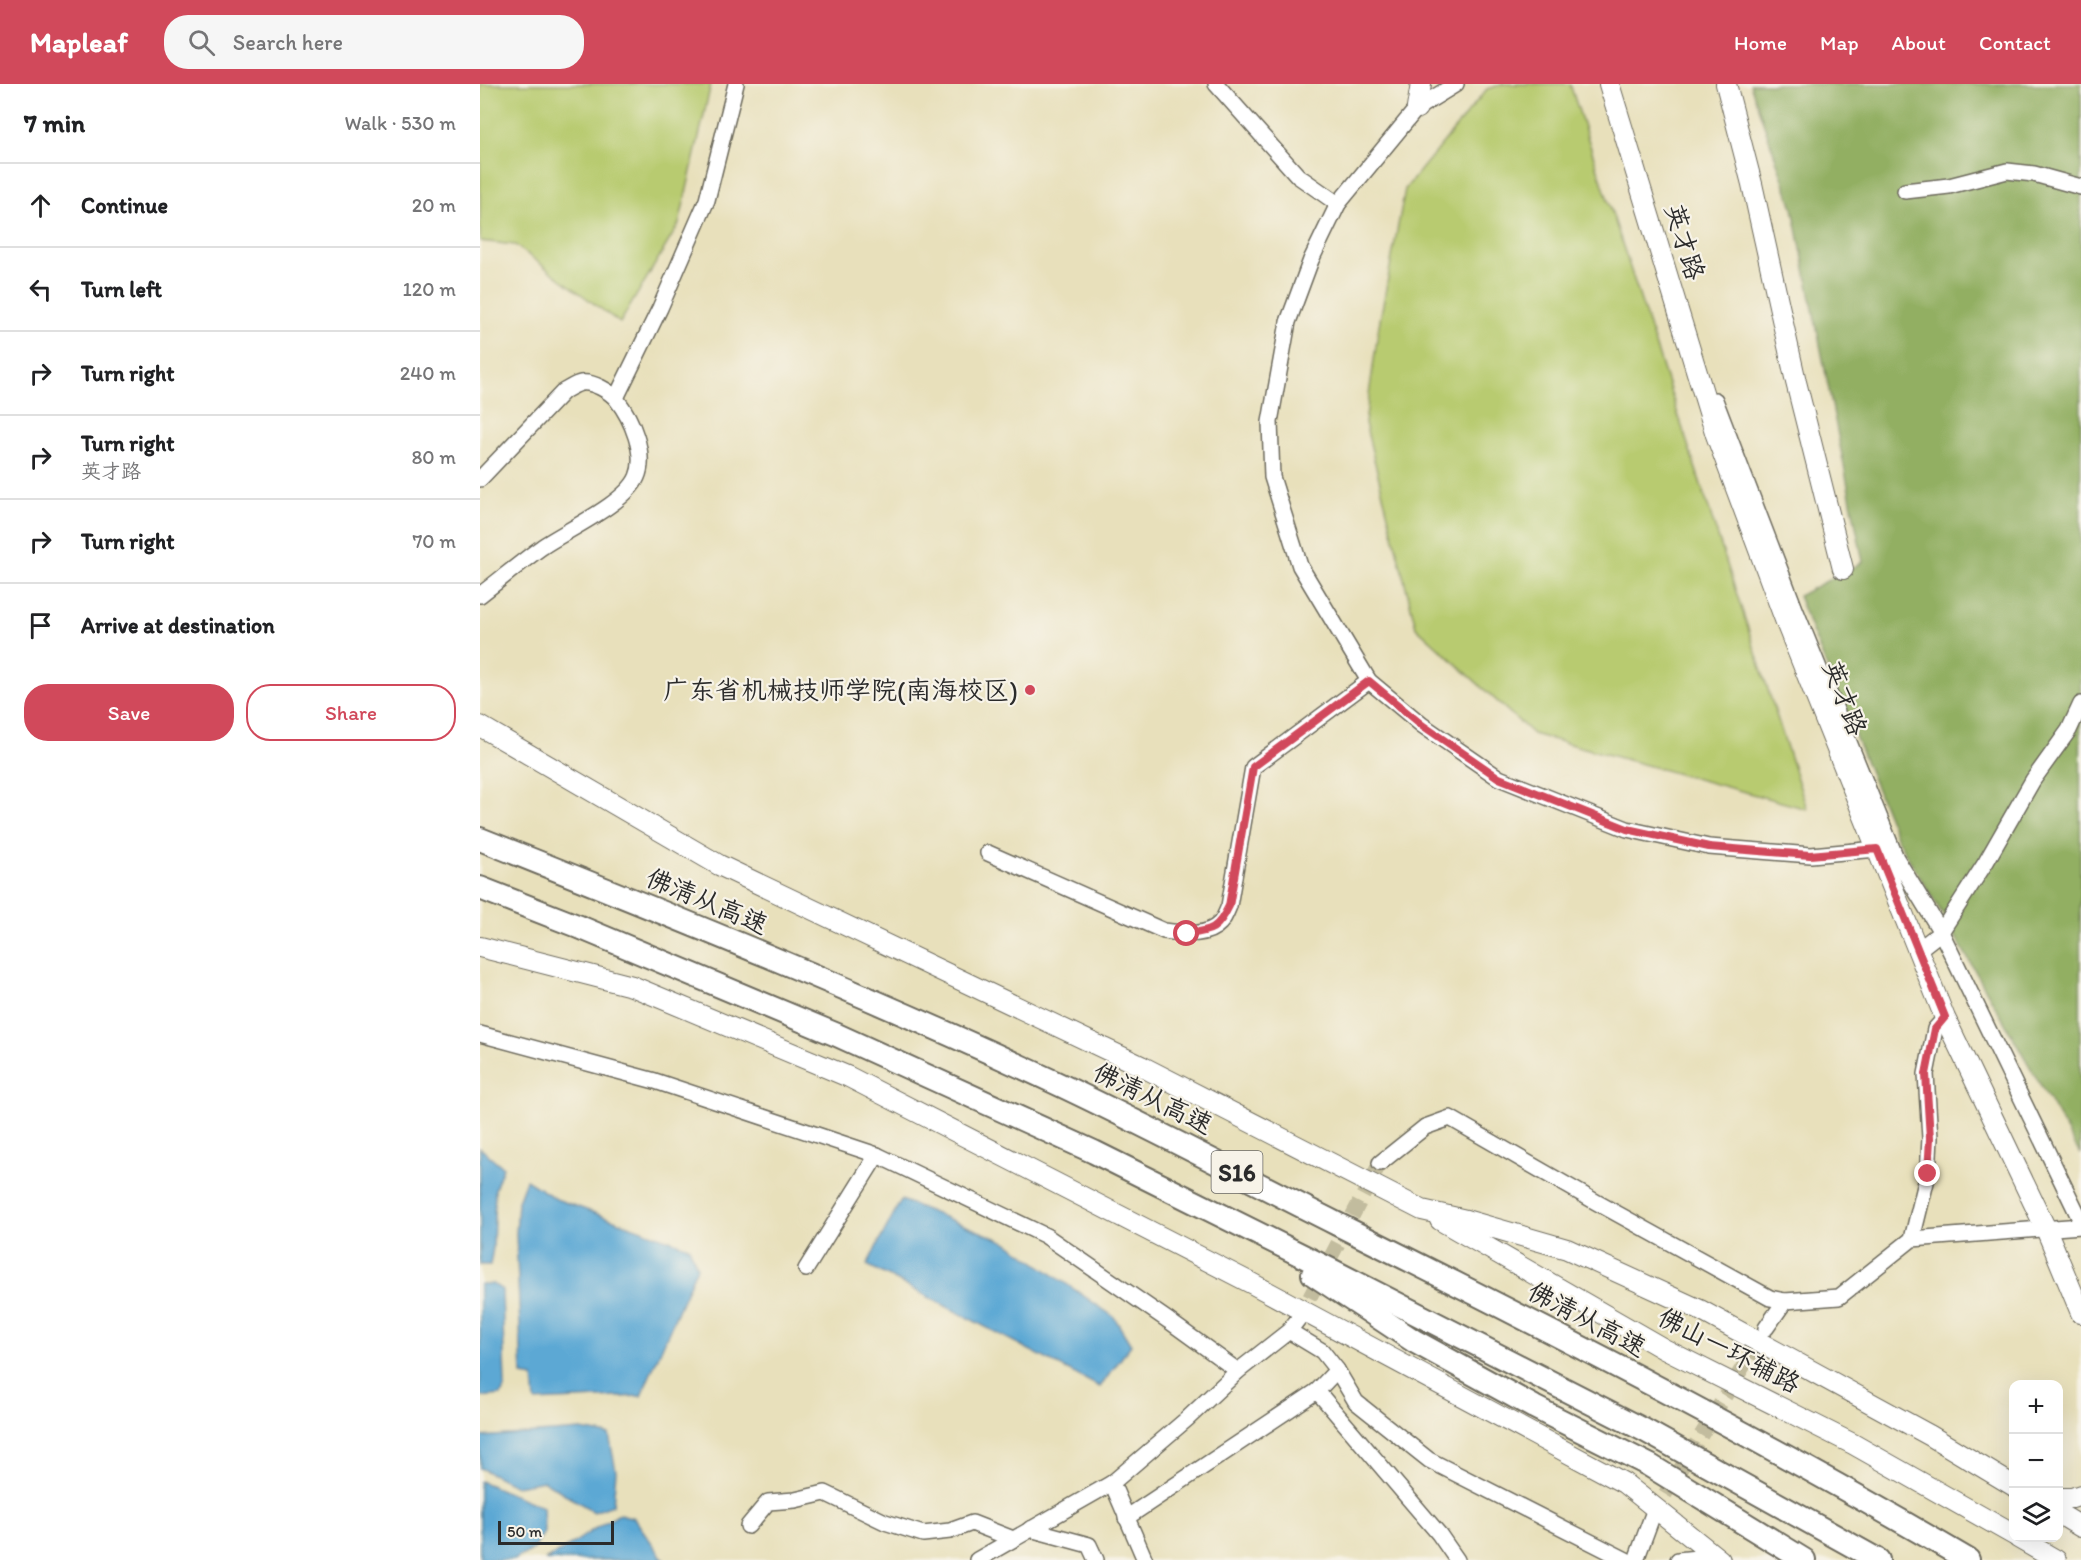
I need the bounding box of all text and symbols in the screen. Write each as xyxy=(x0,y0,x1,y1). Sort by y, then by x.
search box xyxy=(164,15,584,69)
text: Mapleaf xyxy=(30,25,128,59)
icon: search xyxy=(185,26,218,59)
text: Search here xyxy=(233,29,343,56)
text: Home xyxy=(1734,30,1787,55)
text: Map xyxy=(1820,30,1859,55)
text: About xyxy=(1892,30,1946,55)
text: Contact xyxy=(1979,30,2051,55)
text: 7 min xyxy=(24,107,85,139)
text: Walk · 530 m xyxy=(345,111,456,135)
icon: ahead xyxy=(24,189,57,222)
text: Continue xyxy=(81,192,168,219)
text: 20 m xyxy=(412,193,456,217)
street label: 英才路 xyxy=(1658,200,1712,284)
icon: left xyxy=(24,273,57,306)
text: Turn left xyxy=(81,276,162,303)
text: 120 m xyxy=(403,277,456,301)
icon: right xyxy=(24,357,57,390)
text: Turn right xyxy=(81,360,175,387)
text: 240 m xyxy=(400,361,456,385)
text: Turn right xyxy=(81,430,175,457)
icon: right xyxy=(24,441,57,474)
text: 80 m xyxy=(411,445,456,469)
text: 英才路 xyxy=(81,459,141,483)
icon: right xyxy=(24,525,57,558)
text: Turn right xyxy=(81,528,175,555)
text: 70 m xyxy=(412,529,456,553)
icon: arrive xyxy=(24,609,57,642)
text: Arrive at destination xyxy=(81,612,275,639)
street label: 英才路 xyxy=(1816,656,1874,740)
place label: 广东省机械技师学院(南海校区) xyxy=(663,674,1018,706)
marker: 广东省机械技师学院(南海校区) xyxy=(1023,683,1037,697)
button: Save xyxy=(24,684,234,741)
button: Share xyxy=(246,684,456,741)
street label: 佛清从高速 xyxy=(641,861,773,941)
route start xyxy=(1173,920,1199,946)
street label: 佛清从高速 xyxy=(1088,1055,1218,1141)
road number: S16 xyxy=(1212,1151,1263,1193)
route end xyxy=(1914,1160,1940,1186)
street label: 佛清从高速 xyxy=(1522,1274,1652,1364)
street label: 佛山一环辅路 xyxy=(1652,1300,1806,1400)
map controls xyxy=(2009,1380,2063,1542)
button: + xyxy=(2009,1380,2063,1434)
button: − xyxy=(2009,1434,2063,1488)
button: layers xyxy=(2009,1488,2063,1542)
scale bar xyxy=(498,1518,614,1546)
text: 50 m xyxy=(507,1522,542,1541)

